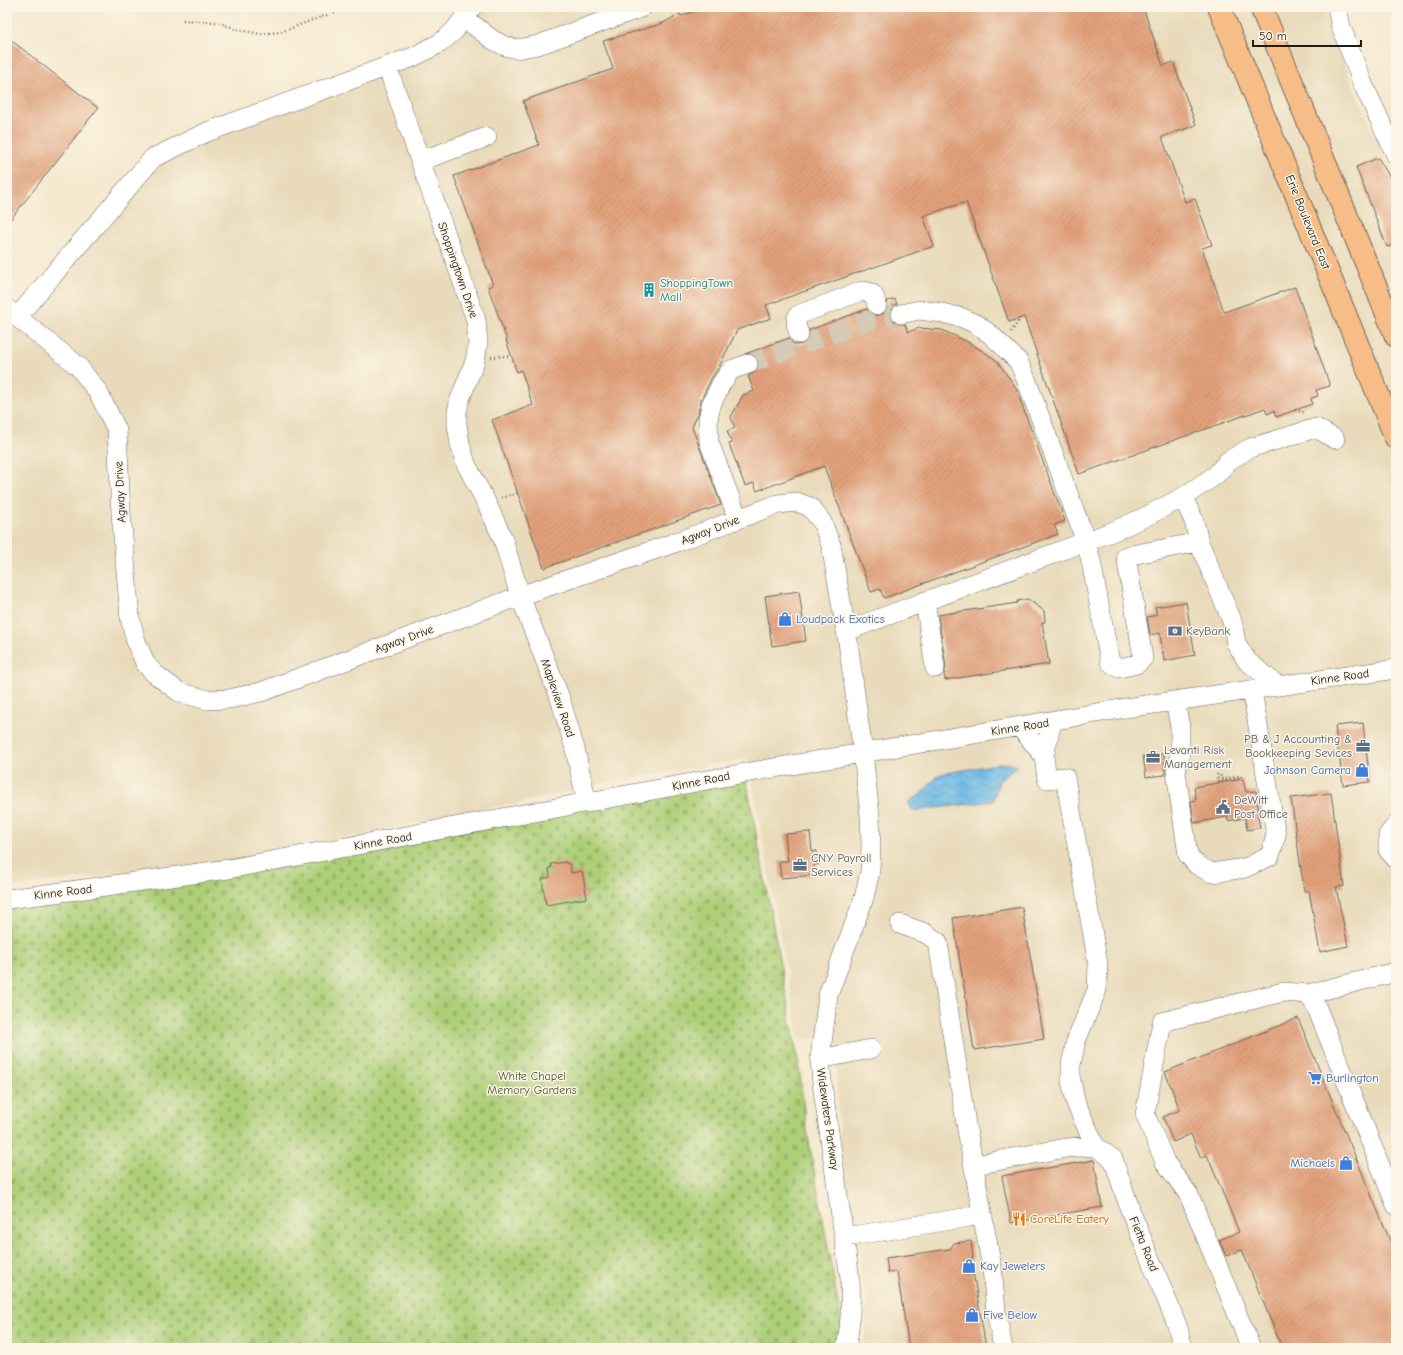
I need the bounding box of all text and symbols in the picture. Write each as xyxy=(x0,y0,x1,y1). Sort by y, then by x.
scale bar xyxy=(1253,22,1361,48)
text: 50 m xyxy=(1259,29,1287,43)
street label: Erie Boulevard East xyxy=(1283,173,1334,272)
street label: Shoppingtown Drive xyxy=(435,220,481,320)
place label: ShoppingTown Mall xyxy=(660,276,733,304)
building icon: ShoppingTown Mall xyxy=(641,282,657,298)
street label: Agway Drive xyxy=(111,461,129,523)
street label: Agway Drive xyxy=(679,512,741,548)
shop icon: Loudpack Exotics xyxy=(777,611,793,627)
place label: Loudpack Exotics xyxy=(796,612,885,626)
street label: Agway Drive xyxy=(373,622,435,656)
bank icon: KeyBank xyxy=(1167,623,1183,639)
place label: KeyBank xyxy=(1186,624,1230,638)
street label: Mapleview Road xyxy=(538,657,578,739)
street label: Kinne Road xyxy=(1310,666,1370,688)
street label: Kinne Road xyxy=(990,715,1050,739)
place label: PB & J Accounting & Bookkeeping Sevices xyxy=(1244,732,1352,760)
office icon: PB & J Accounting & Bookkeeping Sevices xyxy=(1355,738,1371,754)
place label: Levanti Risk Management xyxy=(1164,743,1232,771)
office icon: Levanti Risk Management xyxy=(1145,749,1161,765)
shop icon: Johnson Camera xyxy=(1354,762,1370,778)
place label: Johnson Camera xyxy=(1264,763,1351,777)
street label: Kinne Road xyxy=(671,769,731,793)
place label: DeWitt Post Office xyxy=(1234,793,1288,821)
public building icon: DeWitt Post Office xyxy=(1215,799,1231,815)
street label: Kinne Road xyxy=(353,829,413,853)
place label: CNY Payroll Services xyxy=(811,851,871,879)
office icon: CNY Payroll Services xyxy=(792,857,808,873)
street label: Kinne Road xyxy=(33,881,93,903)
street label: Widewaters Parkway xyxy=(814,1067,842,1172)
park label: White Chapel Memory Gardens xyxy=(487,1069,577,1097)
supermarket icon: Burlington xyxy=(1307,1070,1323,1086)
place label: Burlington xyxy=(1326,1071,1379,1085)
shop icon: Michaels xyxy=(1338,1155,1354,1171)
place label: Michaels xyxy=(1290,1156,1335,1170)
restaurant icon: CoreLife Eatery xyxy=(1011,1211,1027,1227)
place label: CoreLife Eatery xyxy=(1030,1212,1109,1226)
street label: Fietta Road xyxy=(1127,1214,1161,1274)
shop icon: Kay Jewelers xyxy=(961,1258,977,1274)
place label: Kay Jewelers xyxy=(980,1259,1045,1273)
shop icon: Five Below xyxy=(964,1307,980,1323)
place label: Five Below xyxy=(983,1308,1038,1322)

